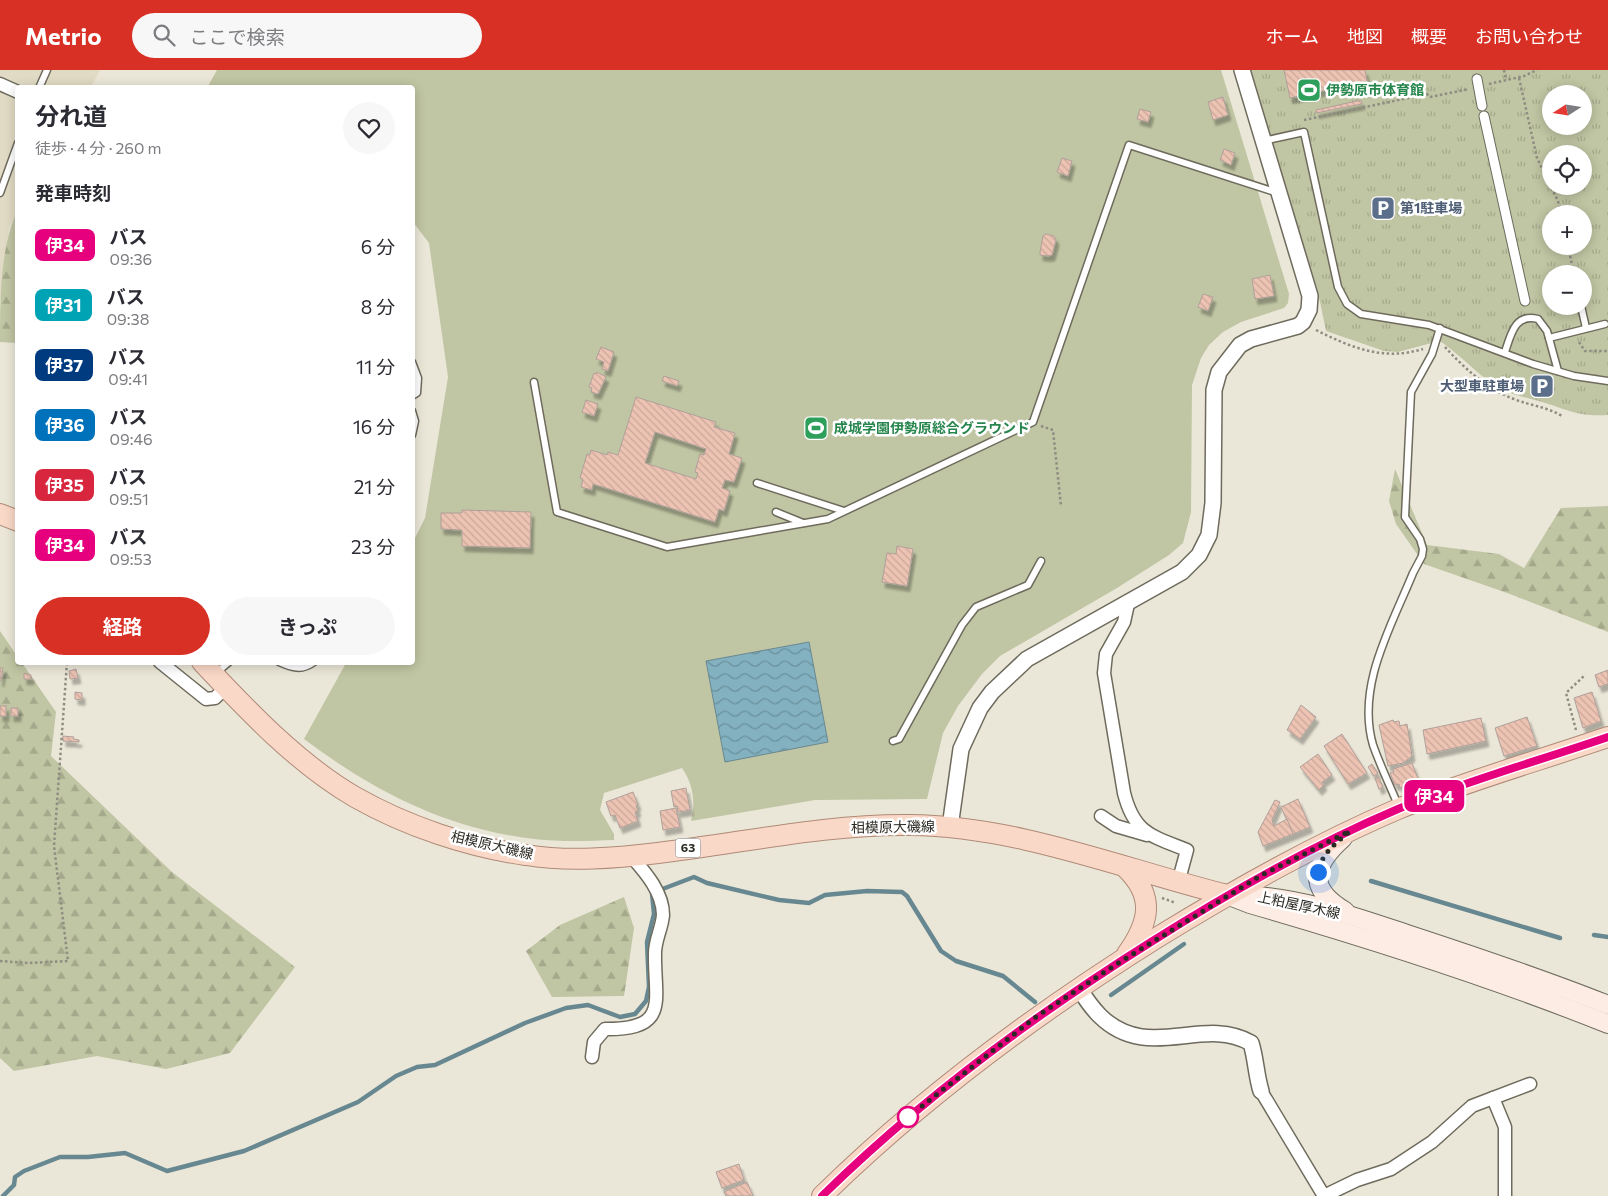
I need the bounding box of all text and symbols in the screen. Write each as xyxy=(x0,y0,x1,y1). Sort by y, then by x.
search box xyxy=(132,13,482,58)
text: Metrio xyxy=(25,21,102,50)
icon: search xyxy=(150,21,178,49)
text: ここで検索 xyxy=(190,25,285,48)
text: ホーム xyxy=(1266,25,1319,47)
text: 地図 xyxy=(1347,25,1383,47)
text: 概要 xyxy=(1411,25,1447,47)
text: お問い合わせ xyxy=(1475,25,1583,47)
sports icon: 伊勢原市体育館 xyxy=(1296,77,1322,103)
place label: 伊勢原市体育館 xyxy=(1326,81,1424,98)
north arrow xyxy=(1542,85,1592,135)
map controls xyxy=(1542,85,1592,315)
text: 分れ道 xyxy=(35,101,107,130)
button: heart xyxy=(343,102,395,154)
text: 徒歩 · 4 分 · 260 m xyxy=(35,138,161,157)
button: locate xyxy=(1542,145,1592,195)
text: 発車時刻 xyxy=(35,181,111,204)
parking icon: 第1駐車場 xyxy=(1370,195,1396,221)
place label: 第1駐車場 xyxy=(1400,199,1462,216)
button: + xyxy=(1542,205,1592,255)
text: バス xyxy=(110,225,148,248)
text: 伊34 xyxy=(45,234,85,256)
text: 6 分 xyxy=(361,235,395,258)
text: 09:36 xyxy=(110,249,152,268)
button: − xyxy=(1542,265,1592,315)
text: バス xyxy=(107,285,145,308)
text: 伊31 xyxy=(45,294,82,316)
text: 8 分 xyxy=(361,295,395,318)
text: 09:38 xyxy=(107,309,149,328)
text: バス xyxy=(108,345,146,368)
text: 伊37 xyxy=(45,354,83,376)
text: 11 分 xyxy=(356,355,395,378)
text: 09:41 xyxy=(108,369,148,388)
parking icon: 大型車駐車場 xyxy=(1529,373,1555,399)
place label: 大型車駐車場 xyxy=(1440,377,1524,394)
text: バス xyxy=(110,405,148,428)
text: 伊36 xyxy=(45,414,85,436)
text: 16 分 xyxy=(353,415,395,438)
sports icon: 成城学園伊勢原総合グラウンド xyxy=(803,415,829,441)
place label: 成城学園伊勢原総合グラウンド xyxy=(834,419,1030,436)
text: 09:46 xyxy=(110,429,153,448)
text: バス xyxy=(109,465,147,488)
text: 伊35 xyxy=(45,474,84,496)
text: 21 分 xyxy=(354,475,395,498)
text: 09:51 xyxy=(109,489,149,508)
text: バス xyxy=(110,525,148,548)
text: 伊34 xyxy=(45,534,85,556)
text: 23 分 xyxy=(351,535,395,558)
text: 09:53 xyxy=(110,549,152,568)
button: 経路 xyxy=(35,597,210,655)
button: きっぷ xyxy=(220,597,395,655)
line badge: 伊34 xyxy=(1405,780,1463,812)
text: 伊34 xyxy=(1414,785,1454,807)
street label: 相模原大磯線 xyxy=(851,817,935,836)
street label: 相模原大磯線 xyxy=(449,827,535,862)
road number: 63 xyxy=(676,838,700,858)
your location xyxy=(1306,860,1331,885)
street label: 上粕屋厚木線 xyxy=(1256,887,1342,922)
unlabelled marker xyxy=(897,1106,919,1128)

